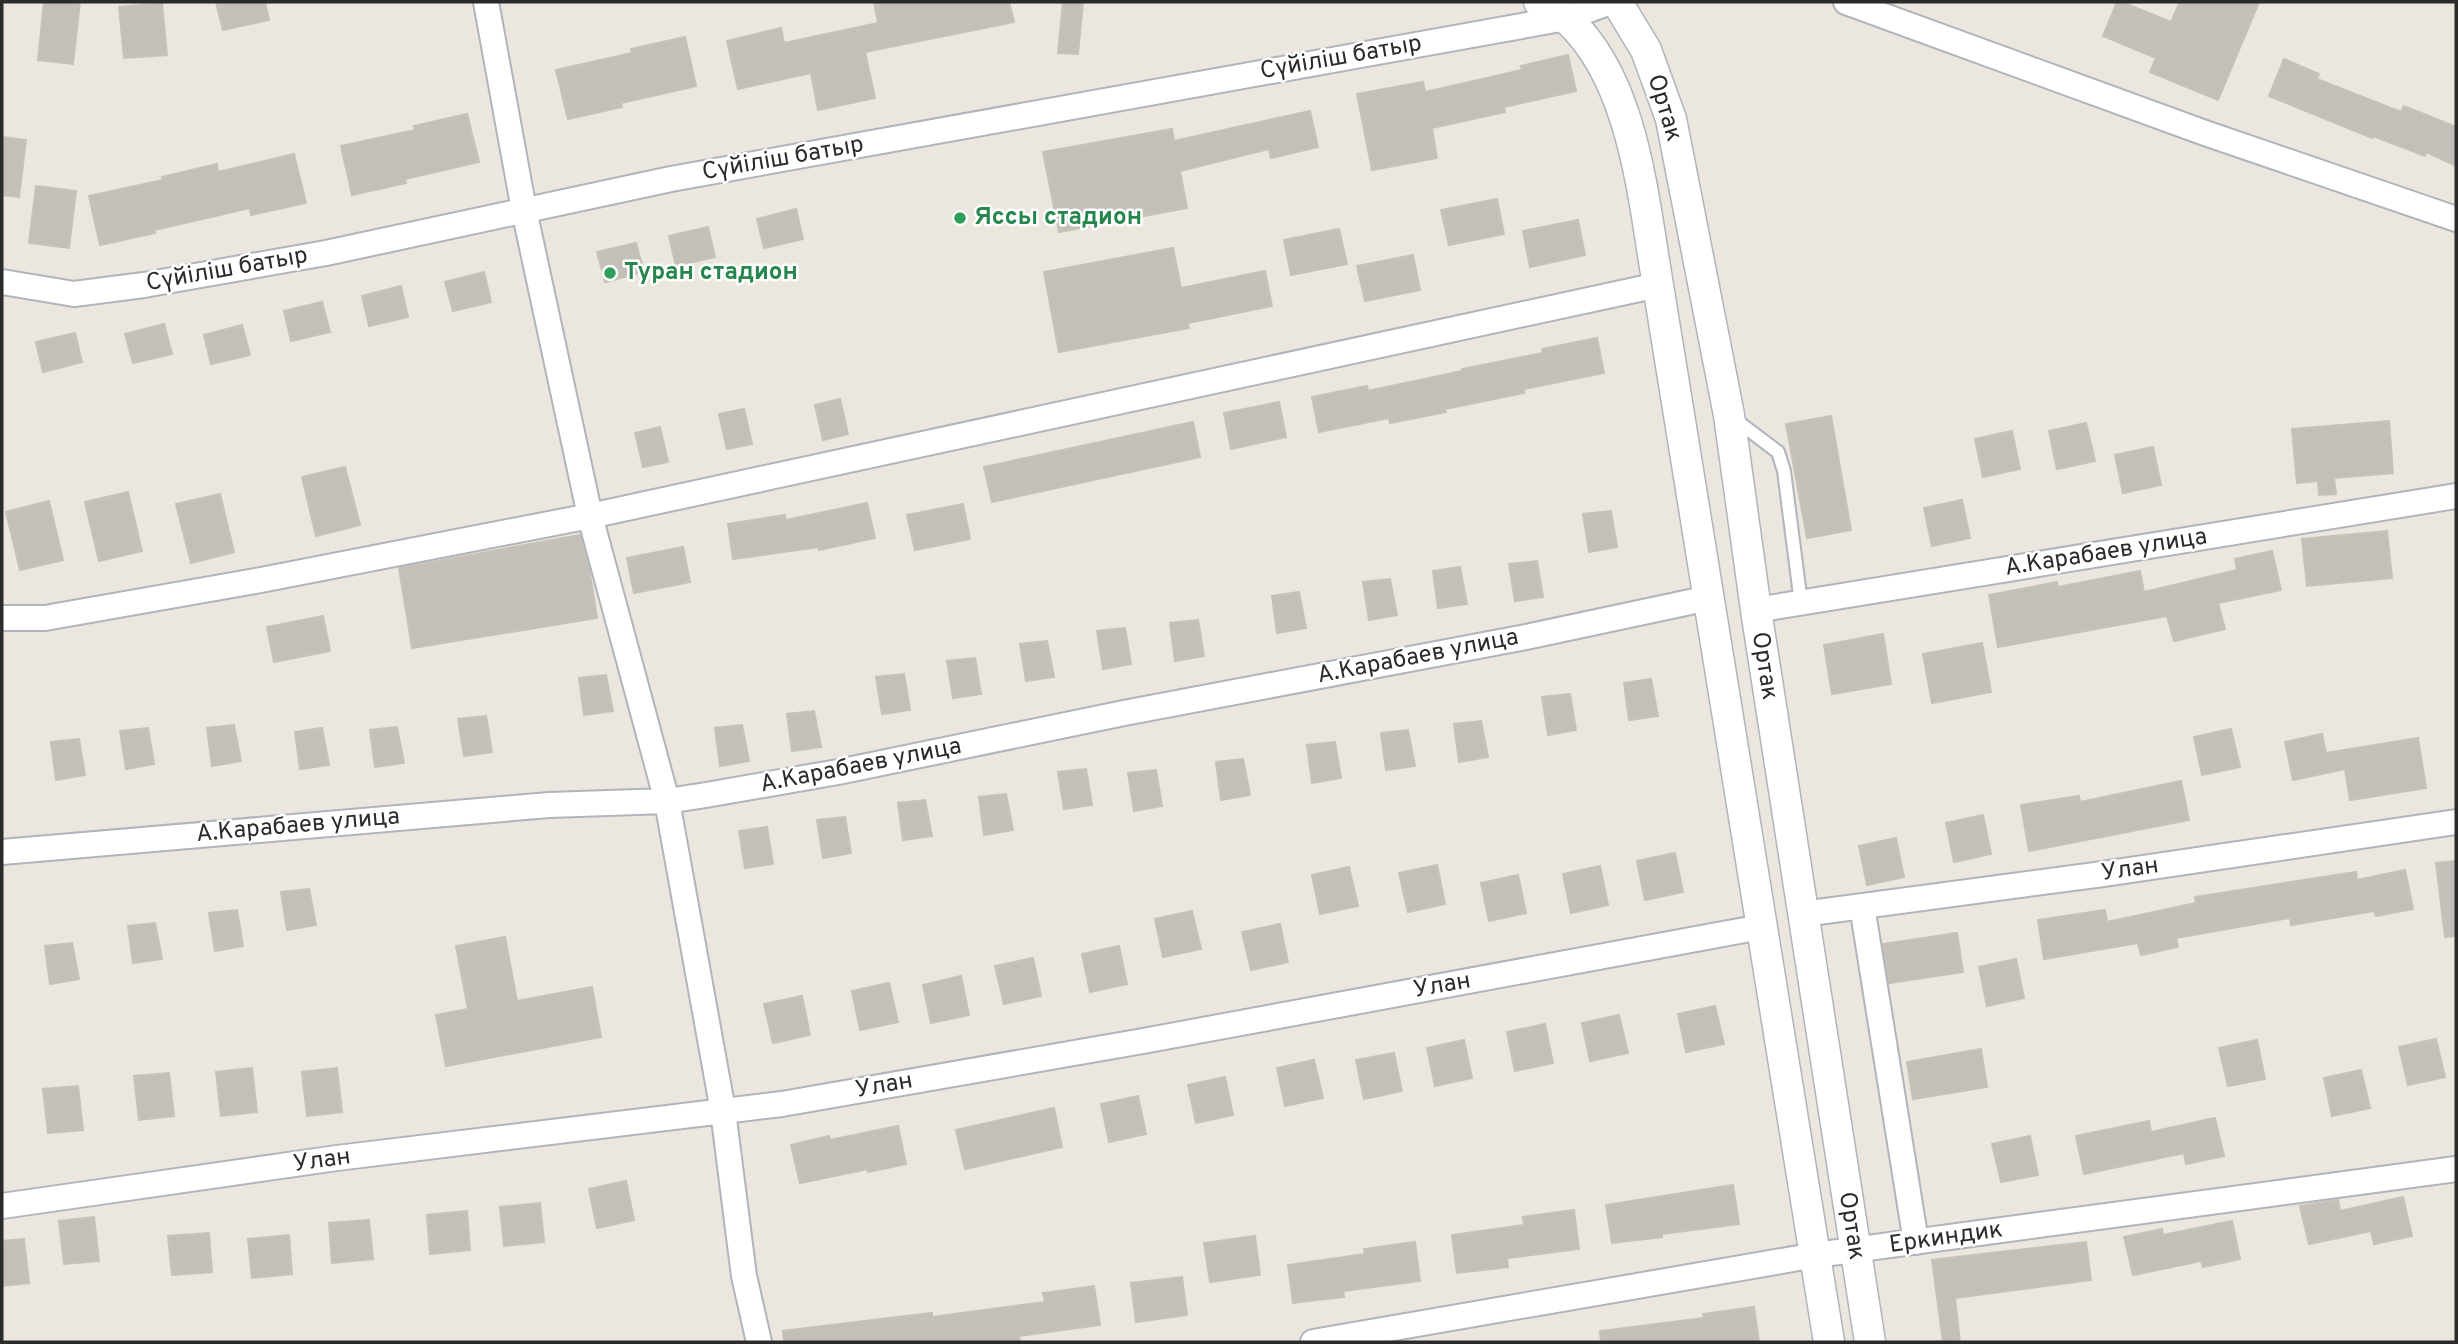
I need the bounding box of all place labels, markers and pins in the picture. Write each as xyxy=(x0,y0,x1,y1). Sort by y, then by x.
place label: Яссы стадион xyxy=(974,203,1142,233)
marker: Яссы стадион xyxy=(952,210,968,226)
place label: Туран стадион xyxy=(624,258,798,288)
marker: Туран стадион xyxy=(602,265,618,281)

